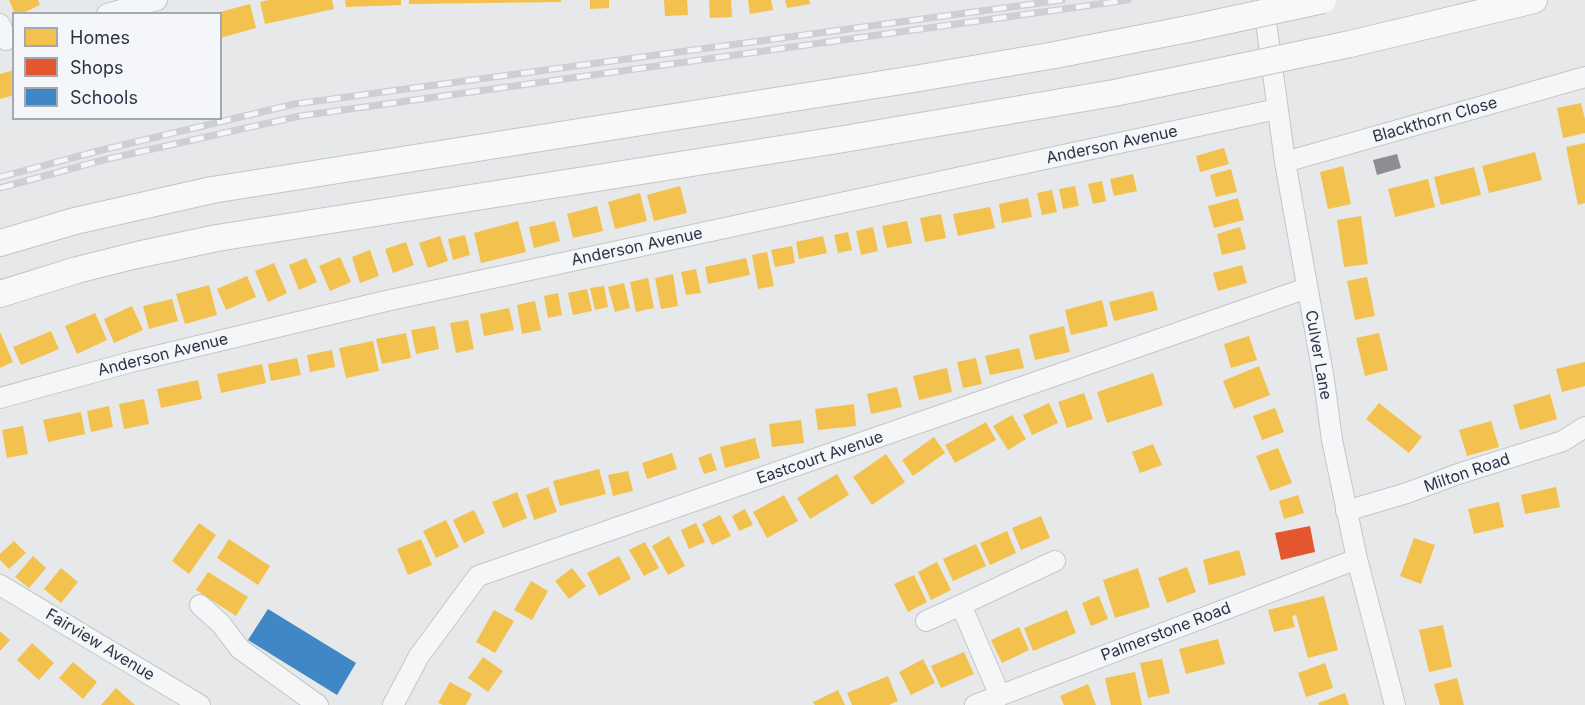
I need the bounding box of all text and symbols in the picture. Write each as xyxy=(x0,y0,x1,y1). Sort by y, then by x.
legend xyxy=(12,12,222,120)
text: Homes xyxy=(70,27,130,48)
text: Shops xyxy=(70,57,124,78)
text: Schools xyxy=(70,87,138,108)
street label: Blackthorn Close xyxy=(1370,93,1500,147)
street label: Anderson Avenue xyxy=(1045,122,1179,168)
street label: Anderson Avenue xyxy=(570,224,704,270)
street label: Culver Lane xyxy=(1301,309,1335,401)
street label: Anderson Avenue xyxy=(96,329,230,381)
street label: Eastcourt Avenue xyxy=(754,427,886,489)
street label: Milton Road xyxy=(1421,449,1513,497)
street label: Palmerstone Road xyxy=(1098,598,1234,666)
street label: Fairview Avenue xyxy=(42,605,158,685)

